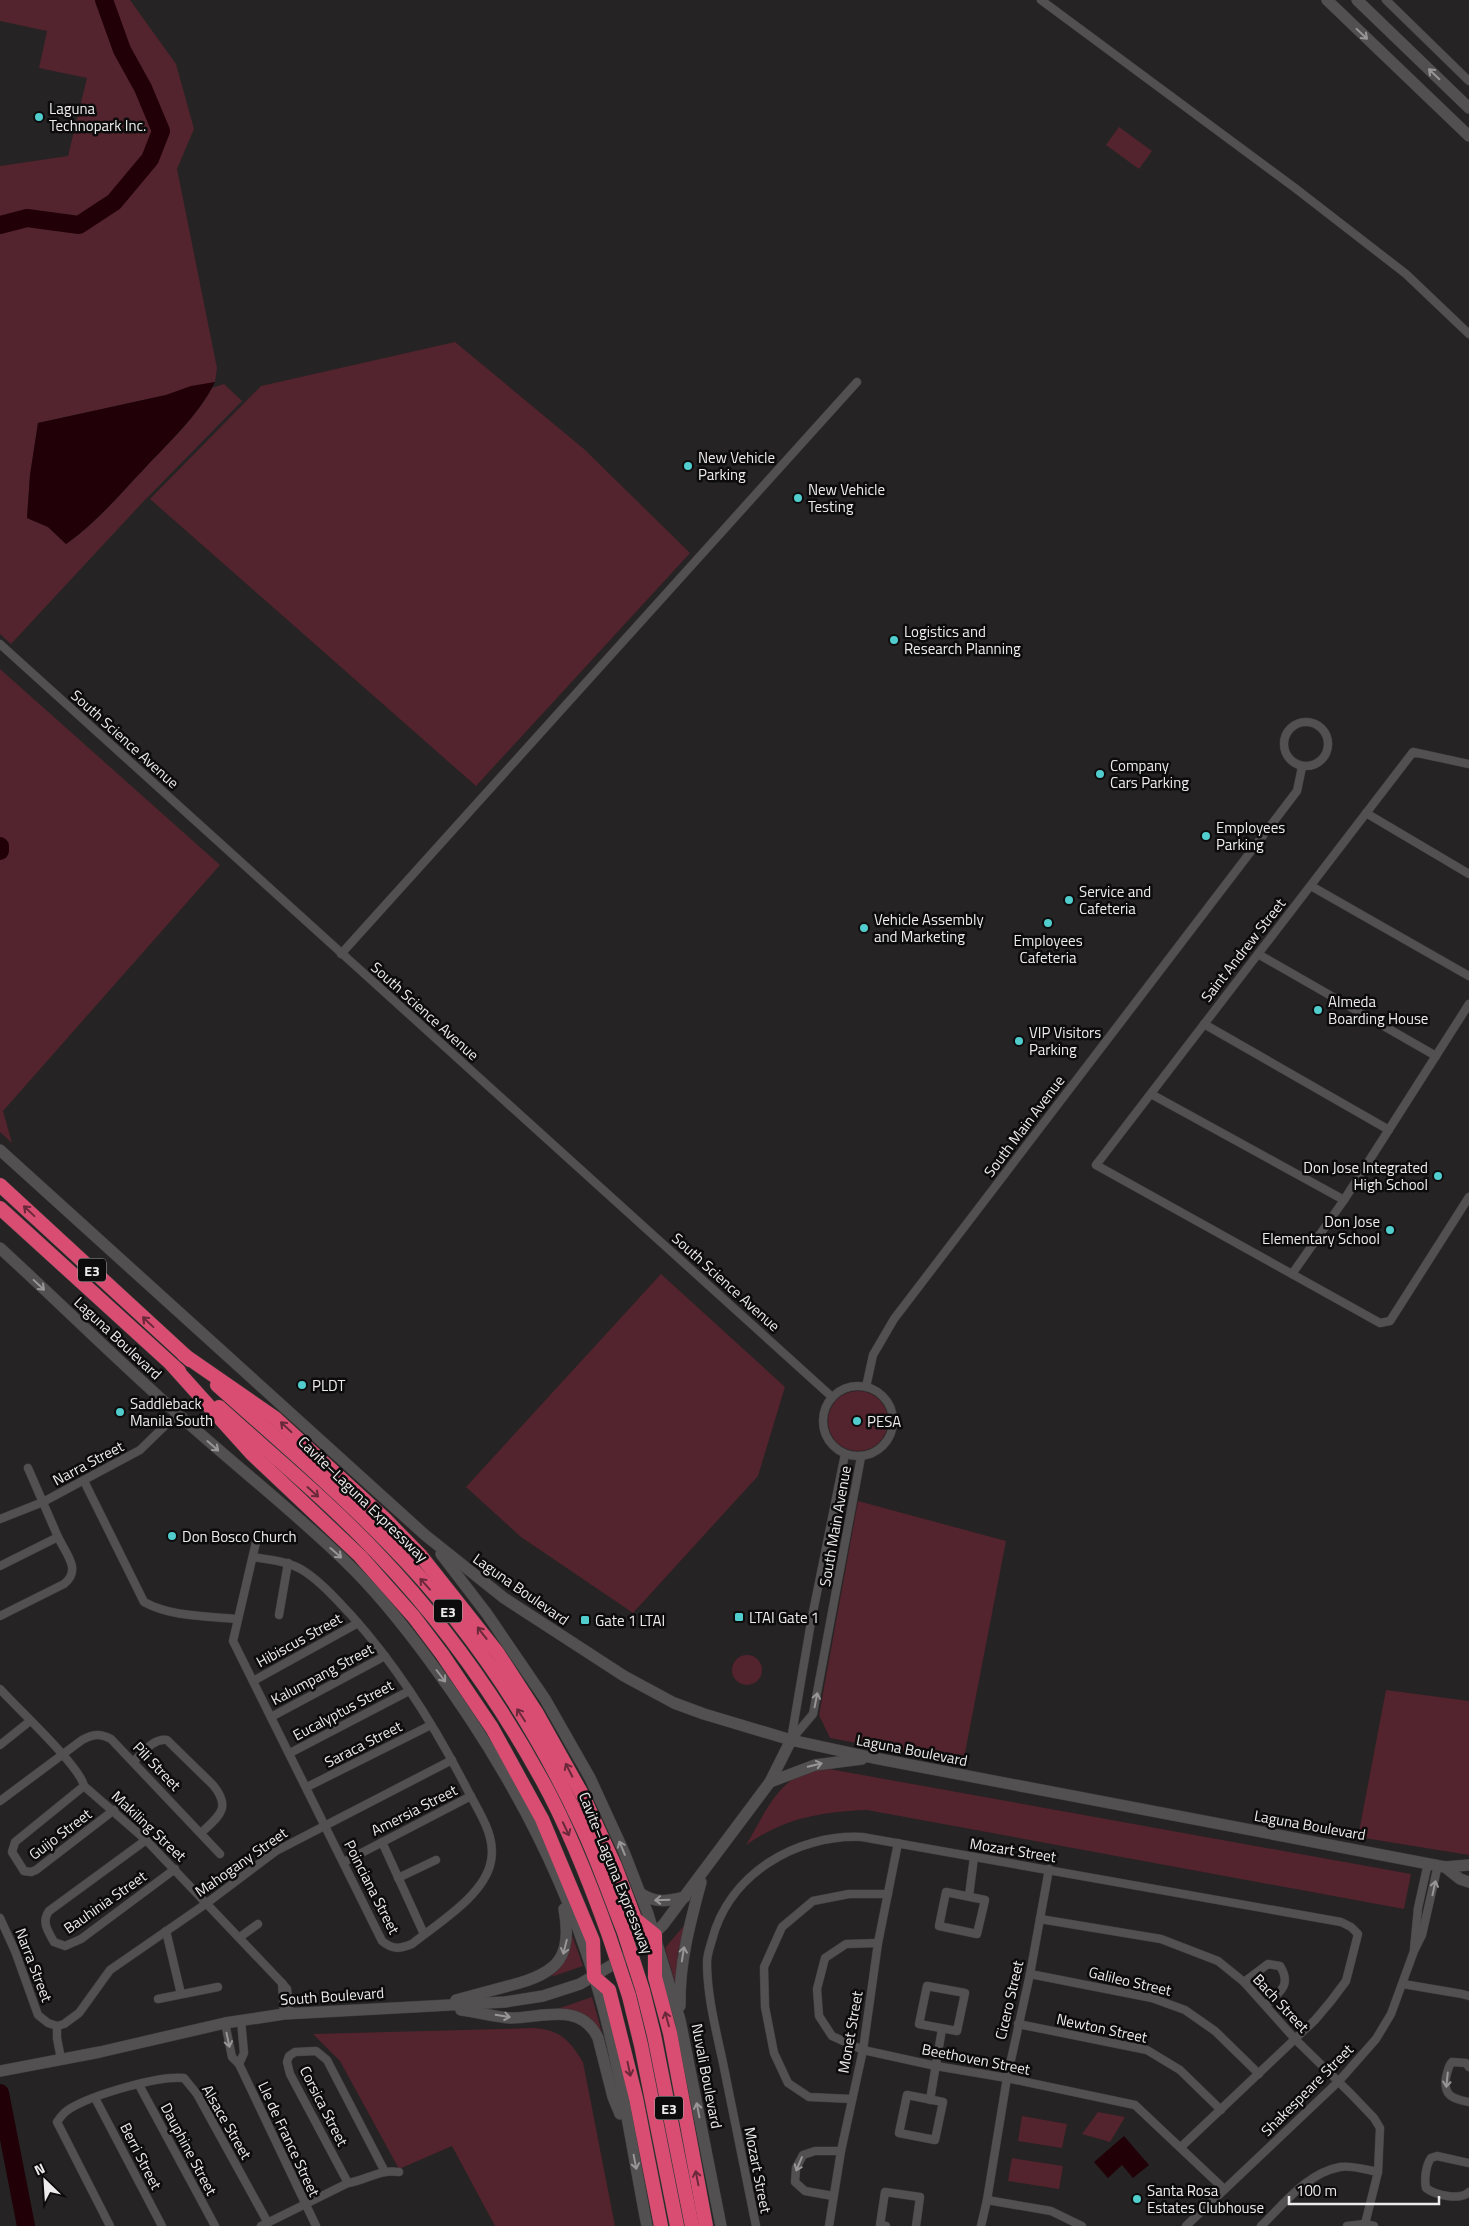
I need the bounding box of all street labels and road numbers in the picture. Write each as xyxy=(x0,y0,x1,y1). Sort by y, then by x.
street label: South Science Avenue xyxy=(66,684,184,794)
street label: Saint Andrew Street xyxy=(1195,893,1291,1007)
street label: South Science Avenue xyxy=(366,956,484,1066)
street label: South Main Avenue xyxy=(978,1070,1070,1182)
street label: South Science Avenue xyxy=(667,1227,785,1337)
road number: E3 xyxy=(78,1258,106,1282)
street label: Laguna Boulevard xyxy=(69,1291,167,1385)
street label: Cavite–Laguna Expressway xyxy=(293,1431,433,1567)
street label: Narra Street xyxy=(48,1434,128,1491)
street label: South Main Avenue xyxy=(813,1464,857,1588)
street label: Laguna Boulevard xyxy=(468,1547,574,1631)
road number: E3 xyxy=(434,1600,462,1622)
street label: Hibiscus Street xyxy=(252,1607,347,1673)
street label: Kalumpang Street xyxy=(267,1637,378,1711)
street label: Eucalyptus Street xyxy=(289,1673,398,1746)
street label: Saraca Street xyxy=(320,1714,406,1773)
street label: Laguna Boulevard xyxy=(854,1728,970,1772)
street label: Pili Street xyxy=(128,1736,187,1796)
street label: Amersia Street xyxy=(367,1778,462,1842)
street label: Makiling Street xyxy=(106,1785,192,1867)
street label: Cavite–Laguna Expressway xyxy=(573,1788,659,1958)
street label: Guijo Street xyxy=(24,1802,97,1865)
street label: Laguna Boulevard xyxy=(1252,1804,1368,1846)
street label: Mahogany Street xyxy=(190,1821,293,1903)
street label: Mozart Street xyxy=(968,1832,1059,1868)
street label: Poinciana Street xyxy=(338,1836,406,1939)
street label: Bauhinia Street xyxy=(59,1864,152,1939)
street label: Narra Street xyxy=(9,1925,59,2006)
street label: Cicero Street xyxy=(989,1958,1029,2042)
street label: Galileo Street xyxy=(1086,1960,1174,2002)
street label: Bach Street xyxy=(1248,1968,1315,2038)
street label: South Boulevard xyxy=(279,1981,385,2011)
street label: Monet Street xyxy=(831,1988,869,2075)
street label: Newton Street xyxy=(1055,2007,1150,2049)
street label: Nuvali Boulevard xyxy=(686,2022,728,2130)
street label: Beethoven Street xyxy=(920,2037,1033,2081)
street label: Shakespeare Street xyxy=(1255,2038,1359,2142)
street label: Corsica Street xyxy=(294,2062,354,2151)
street label: Lle de France Street xyxy=(252,2078,326,2201)
street label: Alsace Street xyxy=(196,2080,258,2164)
road number: E3 xyxy=(655,2096,683,2120)
street label: Dauphine Street xyxy=(155,2099,223,2200)
street label: Berri Street xyxy=(114,2119,168,2194)
street label: Mozart Street xyxy=(738,2125,778,2216)

